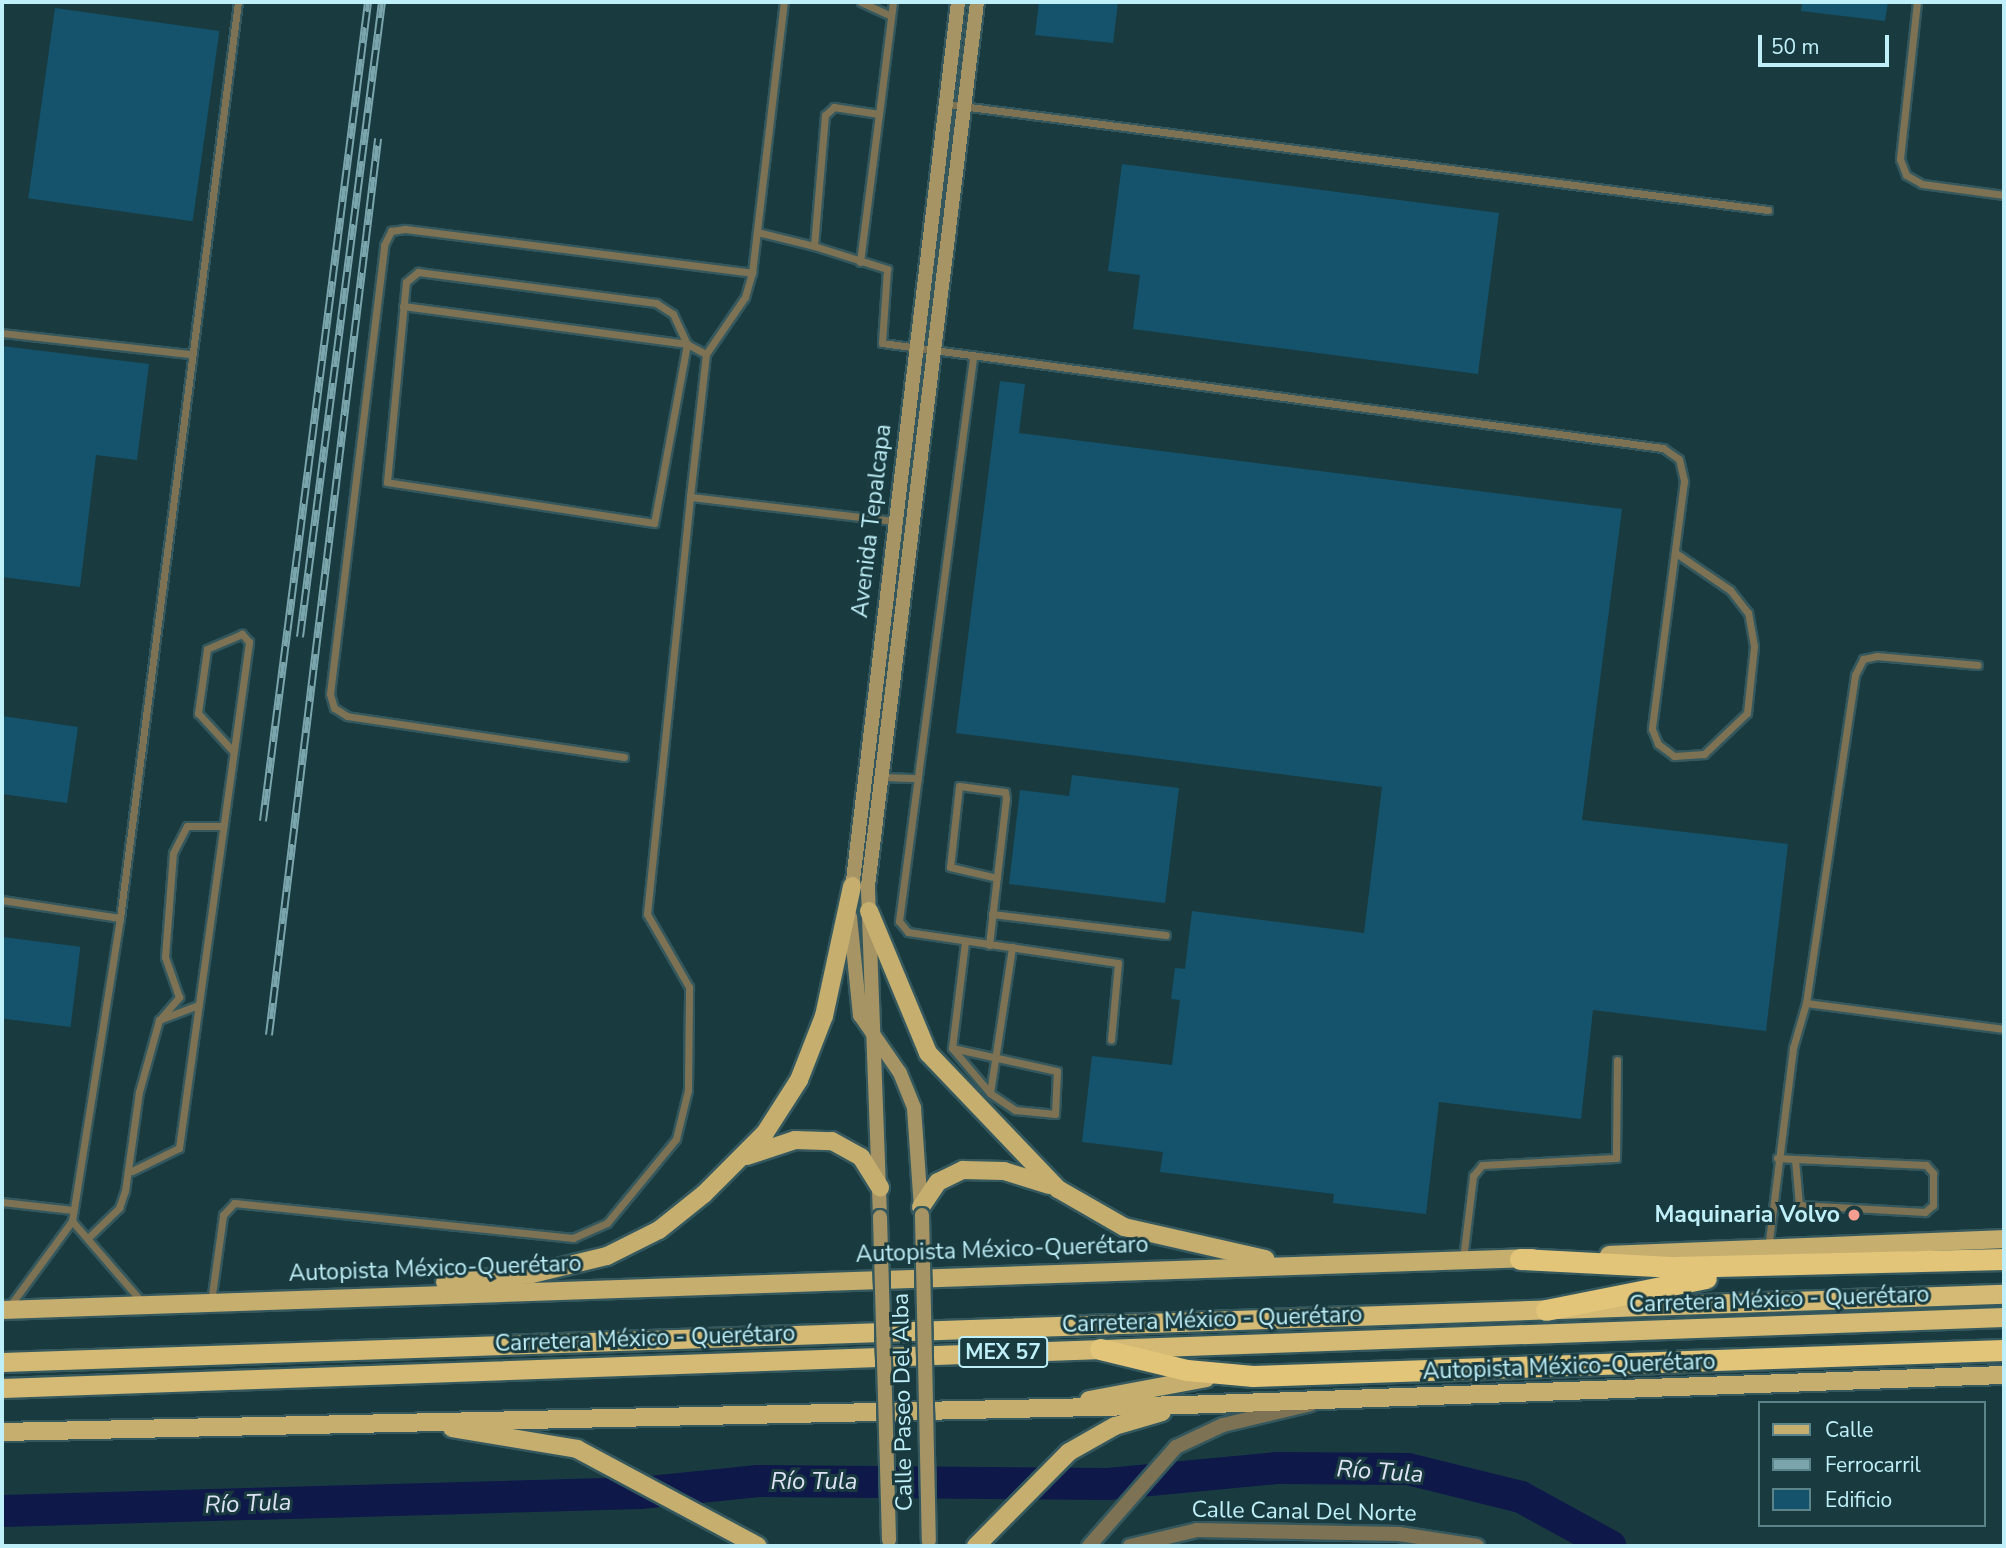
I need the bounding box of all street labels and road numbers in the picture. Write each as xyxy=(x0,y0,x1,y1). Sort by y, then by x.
street label: Avenida Tepalcapa xyxy=(846,423,898,619)
street label: Autopista México-Querétaro xyxy=(855,1231,1149,1269)
street label: Autopista México-Querétaro xyxy=(288,1250,582,1288)
street label: Carretera México - Querétaro xyxy=(1628,1281,1930,1319)
street label: Calle Paseo Del Alba xyxy=(887,1293,919,1511)
street label: Carretera México - Querétaro xyxy=(1061,1301,1363,1339)
street label: Carretera México - Querétaro xyxy=(494,1320,796,1358)
road number: MEX 57 xyxy=(958,1334,1048,1370)
street label: Autopista México-Querétaro xyxy=(1422,1348,1716,1386)
street label: Calle Canal Del Norte xyxy=(1191,1496,1417,1528)

